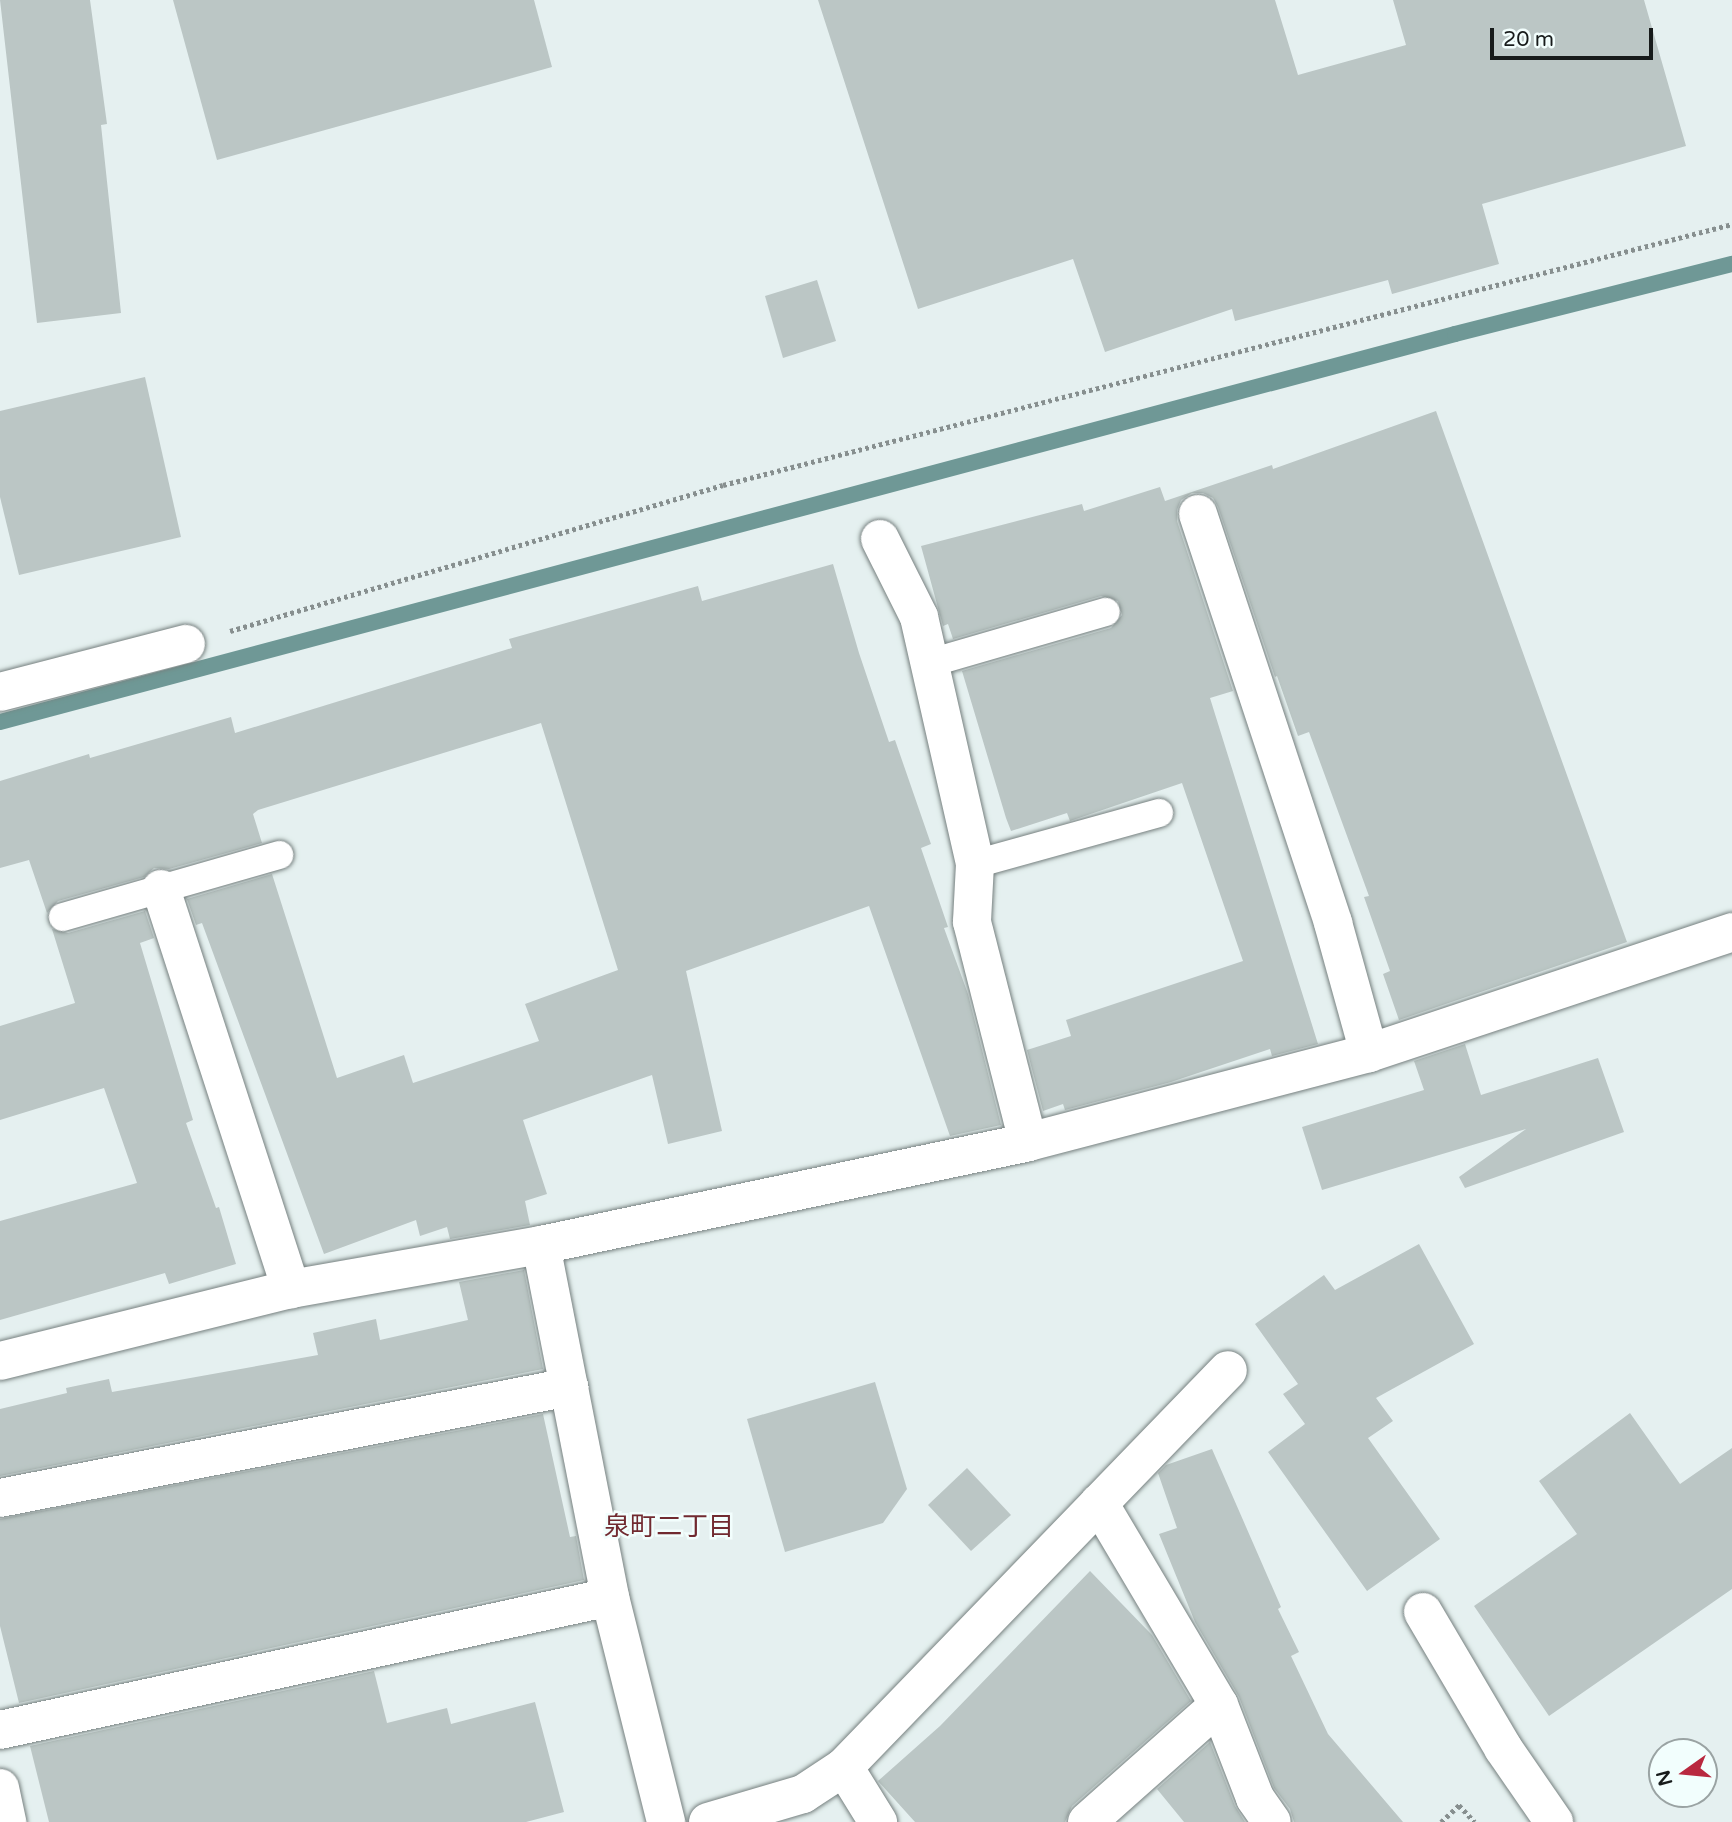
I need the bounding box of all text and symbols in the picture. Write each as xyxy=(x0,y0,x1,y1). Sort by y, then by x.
scale bar xyxy=(1494,14,1657,58)
text: 20 m xyxy=(1503,27,1554,52)
district label: 泉町二丁目 xyxy=(604,1511,734,1543)
north arrow xyxy=(1648,1738,1718,1808)
text: N xyxy=(1652,1768,1677,1788)

